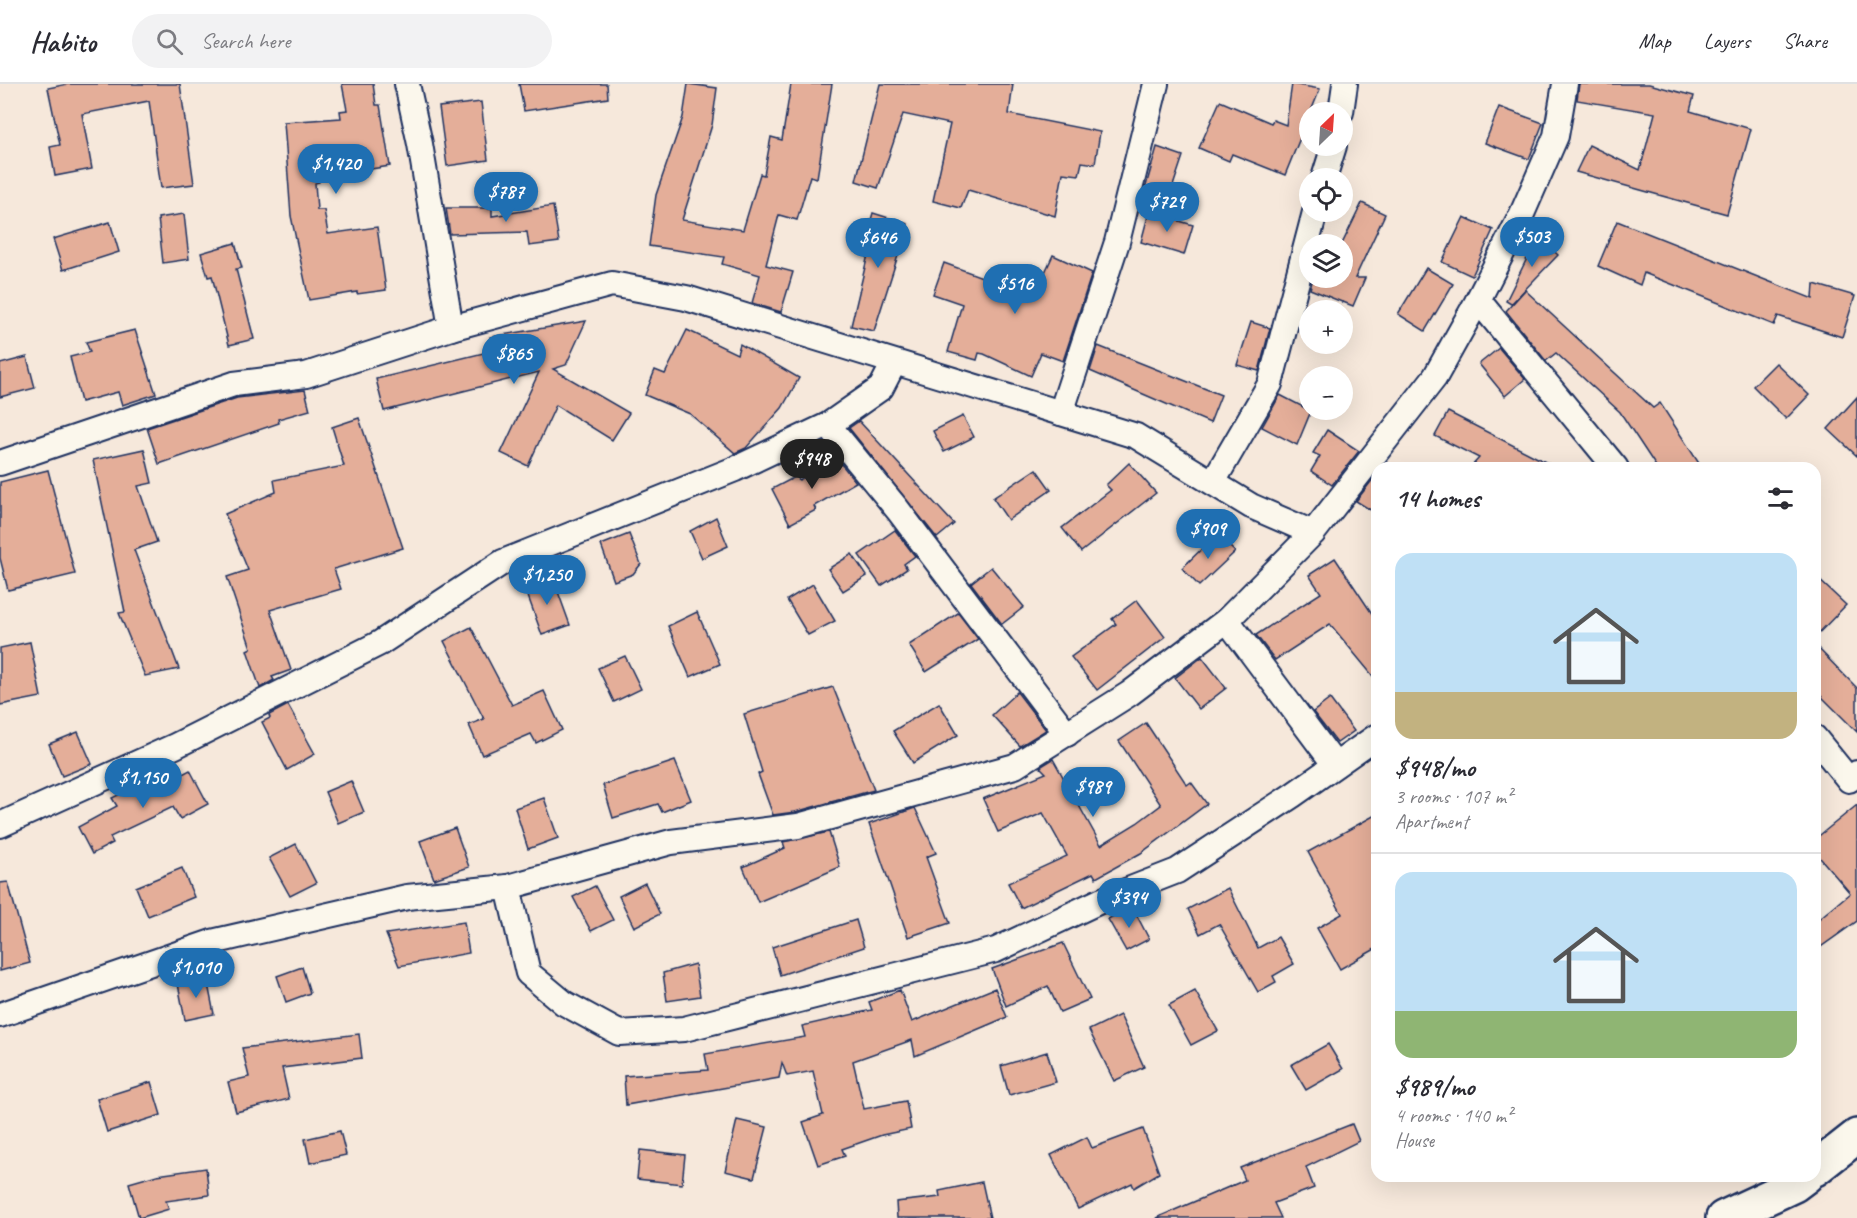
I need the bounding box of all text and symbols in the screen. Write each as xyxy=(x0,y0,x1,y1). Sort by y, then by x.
search box xyxy=(132,14,552,68)
text: Habito xyxy=(30,24,96,59)
icon: search xyxy=(153,25,186,58)
text: Search here xyxy=(201,27,291,55)
text: Map xyxy=(1638,28,1671,54)
text: Layers xyxy=(1704,28,1750,54)
text: Share xyxy=(1783,28,1827,54)
north arrow xyxy=(1299,102,1353,156)
map controls xyxy=(1299,102,1353,420)
pin: $1,420 xyxy=(287,144,385,195)
text: $1,420 xyxy=(312,151,360,176)
button: locate xyxy=(1299,168,1353,222)
pin: $787 xyxy=(470,172,542,223)
text: $787 xyxy=(488,179,524,204)
pin: $729 xyxy=(1131,182,1203,233)
text: $729 xyxy=(1149,189,1185,214)
pin: $503 xyxy=(1496,217,1568,268)
pin: $646 xyxy=(842,218,914,269)
text: $503 xyxy=(1514,224,1550,249)
text: $646 xyxy=(860,225,896,250)
button: layers xyxy=(1299,234,1353,288)
pin: $516 xyxy=(979,264,1051,315)
text: $516 xyxy=(997,271,1033,296)
button: + xyxy=(1299,300,1353,354)
pin: $865 xyxy=(478,334,550,385)
text: $865 xyxy=(496,341,532,366)
button: − xyxy=(1299,366,1353,420)
pin: $948 xyxy=(776,439,848,490)
text: $948 xyxy=(794,446,830,471)
text: 14 homes xyxy=(1395,482,1480,515)
icon: filters xyxy=(1764,482,1797,515)
pin: $909 xyxy=(1172,509,1244,560)
text: $909 xyxy=(1190,516,1226,541)
pin: $1,250 xyxy=(498,555,596,606)
text: $1,250 xyxy=(523,562,571,587)
icon: home xyxy=(1542,592,1650,700)
text: $948/mo xyxy=(1395,751,1475,784)
pin: $1,150 xyxy=(94,758,192,809)
text: $1,150 xyxy=(119,765,167,790)
pin: $989 xyxy=(1057,767,1129,818)
text: $989 xyxy=(1075,774,1111,799)
text: 3 rooms · 107 m² xyxy=(1395,784,1512,809)
text: Apartment xyxy=(1395,809,1468,834)
pin: $394 xyxy=(1093,878,1165,929)
text: $394 xyxy=(1111,885,1147,910)
icon: home xyxy=(1542,911,1650,1019)
pin: $1,010 xyxy=(147,948,245,999)
text: $1,010 xyxy=(172,955,220,980)
text: $989/mo xyxy=(1395,1070,1474,1103)
text: 4 rooms · 140 m² xyxy=(1395,1103,1512,1128)
text: House xyxy=(1395,1128,1434,1153)

